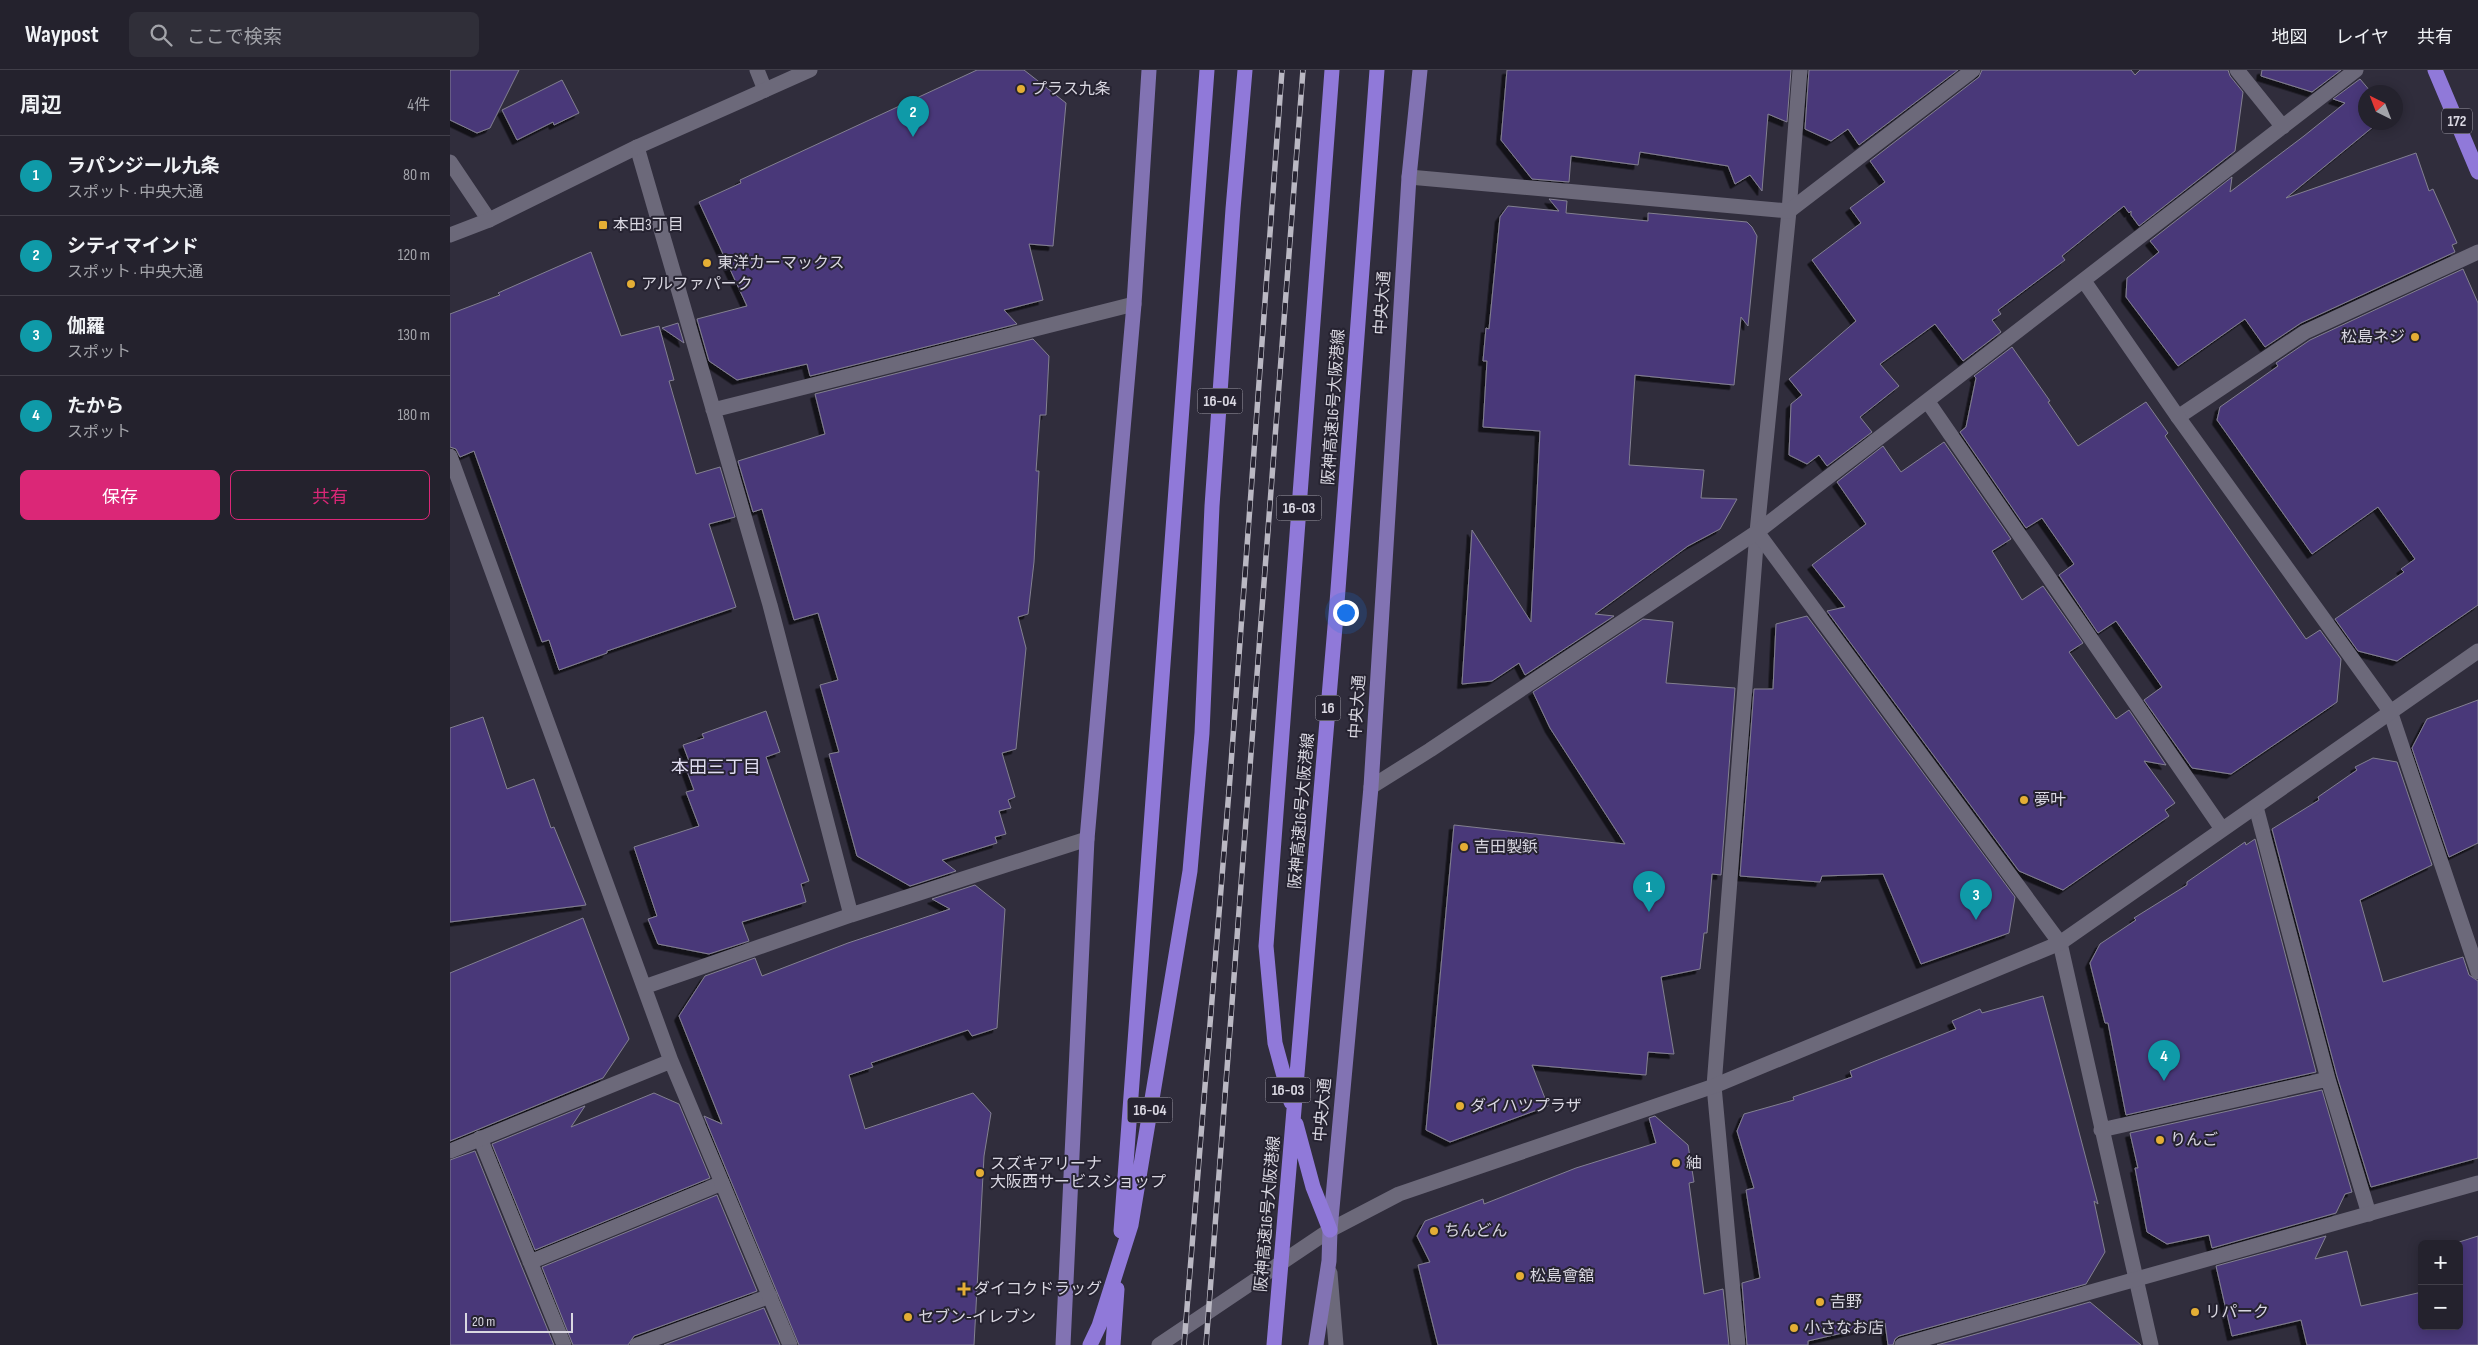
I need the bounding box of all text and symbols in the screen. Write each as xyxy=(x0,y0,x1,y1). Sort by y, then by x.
search box xyxy=(129,12,479,57)
text: Waypost xyxy=(25,20,99,49)
icon: search xyxy=(147,21,175,49)
text: ここで検索 xyxy=(187,26,282,49)
text: 地図 xyxy=(2272,27,2308,48)
text: レイヤ xyxy=(2336,27,2389,48)
text: 共有 xyxy=(2417,27,2453,48)
place label: プラス九条 xyxy=(1031,80,1111,99)
marker: プラス九条 xyxy=(1015,83,1027,95)
north arrow xyxy=(2358,85,2403,130)
text: 周辺 xyxy=(20,93,62,118)
text: 4件 xyxy=(407,96,430,115)
pin: 2 xyxy=(897,96,929,137)
road number: 172 xyxy=(2442,108,2472,134)
text: ラパンジール九条 xyxy=(67,155,220,178)
text: 1 xyxy=(33,166,39,185)
text: 80 m xyxy=(403,166,430,185)
text: スポット · 中央大通 xyxy=(67,183,203,202)
place label: 本田3丁目 xyxy=(613,216,684,235)
marker: 本田3丁目 xyxy=(597,219,609,231)
text: シティマインド xyxy=(67,235,199,258)
text: 2 xyxy=(32,246,40,265)
text: 120 m xyxy=(398,246,430,265)
place label: 東洋カーマックス xyxy=(717,254,845,273)
marker: 東洋カーマックス xyxy=(701,257,713,269)
text: スポット · 中央大通 xyxy=(67,263,203,282)
street label: 中央大通 xyxy=(1371,270,1395,336)
place label: アルファパーク xyxy=(641,275,753,294)
marker: アルファパーク xyxy=(625,278,637,290)
text: 伽羅 xyxy=(67,315,105,338)
text: 3 xyxy=(32,326,40,345)
text: 130 m xyxy=(398,326,430,345)
street label: 阪神高速16号大阪港線 xyxy=(1319,328,1349,486)
place label: 松島ネジ xyxy=(2341,328,2405,347)
marker: 松島ネジ xyxy=(2409,331,2421,343)
text: スポット xyxy=(67,343,131,362)
road number: 16-04 xyxy=(1198,388,1242,414)
text: たから xyxy=(67,395,124,418)
text: 4 xyxy=(32,406,40,425)
text: 180 m xyxy=(397,406,430,425)
text: スポット xyxy=(67,423,131,442)
button: 保存 xyxy=(20,470,220,520)
button: 共有 xyxy=(230,470,430,520)
road number: 16-03 xyxy=(1276,496,1322,520)
your location xyxy=(1333,600,1359,626)
street label: 中央大通 xyxy=(1346,674,1370,740)
road number: 16 xyxy=(1316,696,1340,720)
street label: 阪神高速16号大阪港線 xyxy=(1286,732,1318,890)
district label: 本田三丁目 xyxy=(671,757,761,778)
place label: 夢叶 xyxy=(2034,791,2066,810)
marker: 夢叶 xyxy=(2018,794,2030,806)
place label: 吉田製鋲 xyxy=(1474,838,1538,857)
marker: 吉田製鋲 xyxy=(1458,841,1470,853)
pin: 1 xyxy=(1633,871,1665,912)
pin: 3 xyxy=(1960,879,1992,920)
pin: 4 xyxy=(2148,1040,2180,1081)
street label: 中央大通 xyxy=(1311,1077,1335,1143)
road number: 16-03 xyxy=(1266,1078,1310,1102)
place label: ダイハツプラザ xyxy=(1470,1097,1582,1116)
road number: 16-04 xyxy=(1128,1098,1172,1122)
marker: ダイハツプラザ xyxy=(1454,1100,1466,1112)
place label: りんご xyxy=(2170,1131,2218,1150)
marker: りんご xyxy=(2154,1134,2166,1146)
street label: 阪神高速16号大阪港線 xyxy=(1252,1135,1284,1293)
place label: 紬 xyxy=(1686,1154,1702,1173)
place label: スズキアリーナ 大阪西サービスショップ xyxy=(990,1155,1166,1192)
marker: 紬 xyxy=(1670,1157,1682,1169)
marker: スズキアリーナ 大阪西サービスショップ xyxy=(974,1167,986,1179)
place label: ちんどん xyxy=(1444,1222,1508,1241)
marker: ちんどん xyxy=(1428,1225,1440,1237)
map controls xyxy=(2418,1240,2463,1330)
button: + xyxy=(2418,1240,2463,1285)
place label: 松島會舘 xyxy=(1530,1267,1594,1286)
marker: 松島會舘 xyxy=(1514,1270,1526,1282)
place label: ダイコクドラッグ xyxy=(974,1280,1102,1299)
marker: ダイコクドラッグ xyxy=(958,1283,970,1295)
button: − xyxy=(2418,1285,2463,1330)
place label: 𠮷野 xyxy=(1830,1293,1862,1312)
marker: 𠮷野 xyxy=(1814,1296,1826,1308)
place label: リパーク xyxy=(2205,1303,2269,1322)
marker: リパーク xyxy=(2189,1306,2201,1318)
place label: セブン-イレブン xyxy=(918,1308,1036,1327)
scale bar xyxy=(465,1310,572,1333)
marker: セブン-イレブン xyxy=(902,1311,914,1323)
text: 20 m xyxy=(472,1313,495,1330)
place label: 小さなお店 xyxy=(1804,1319,1884,1338)
marker: 小さなお店 xyxy=(1788,1322,1800,1334)

